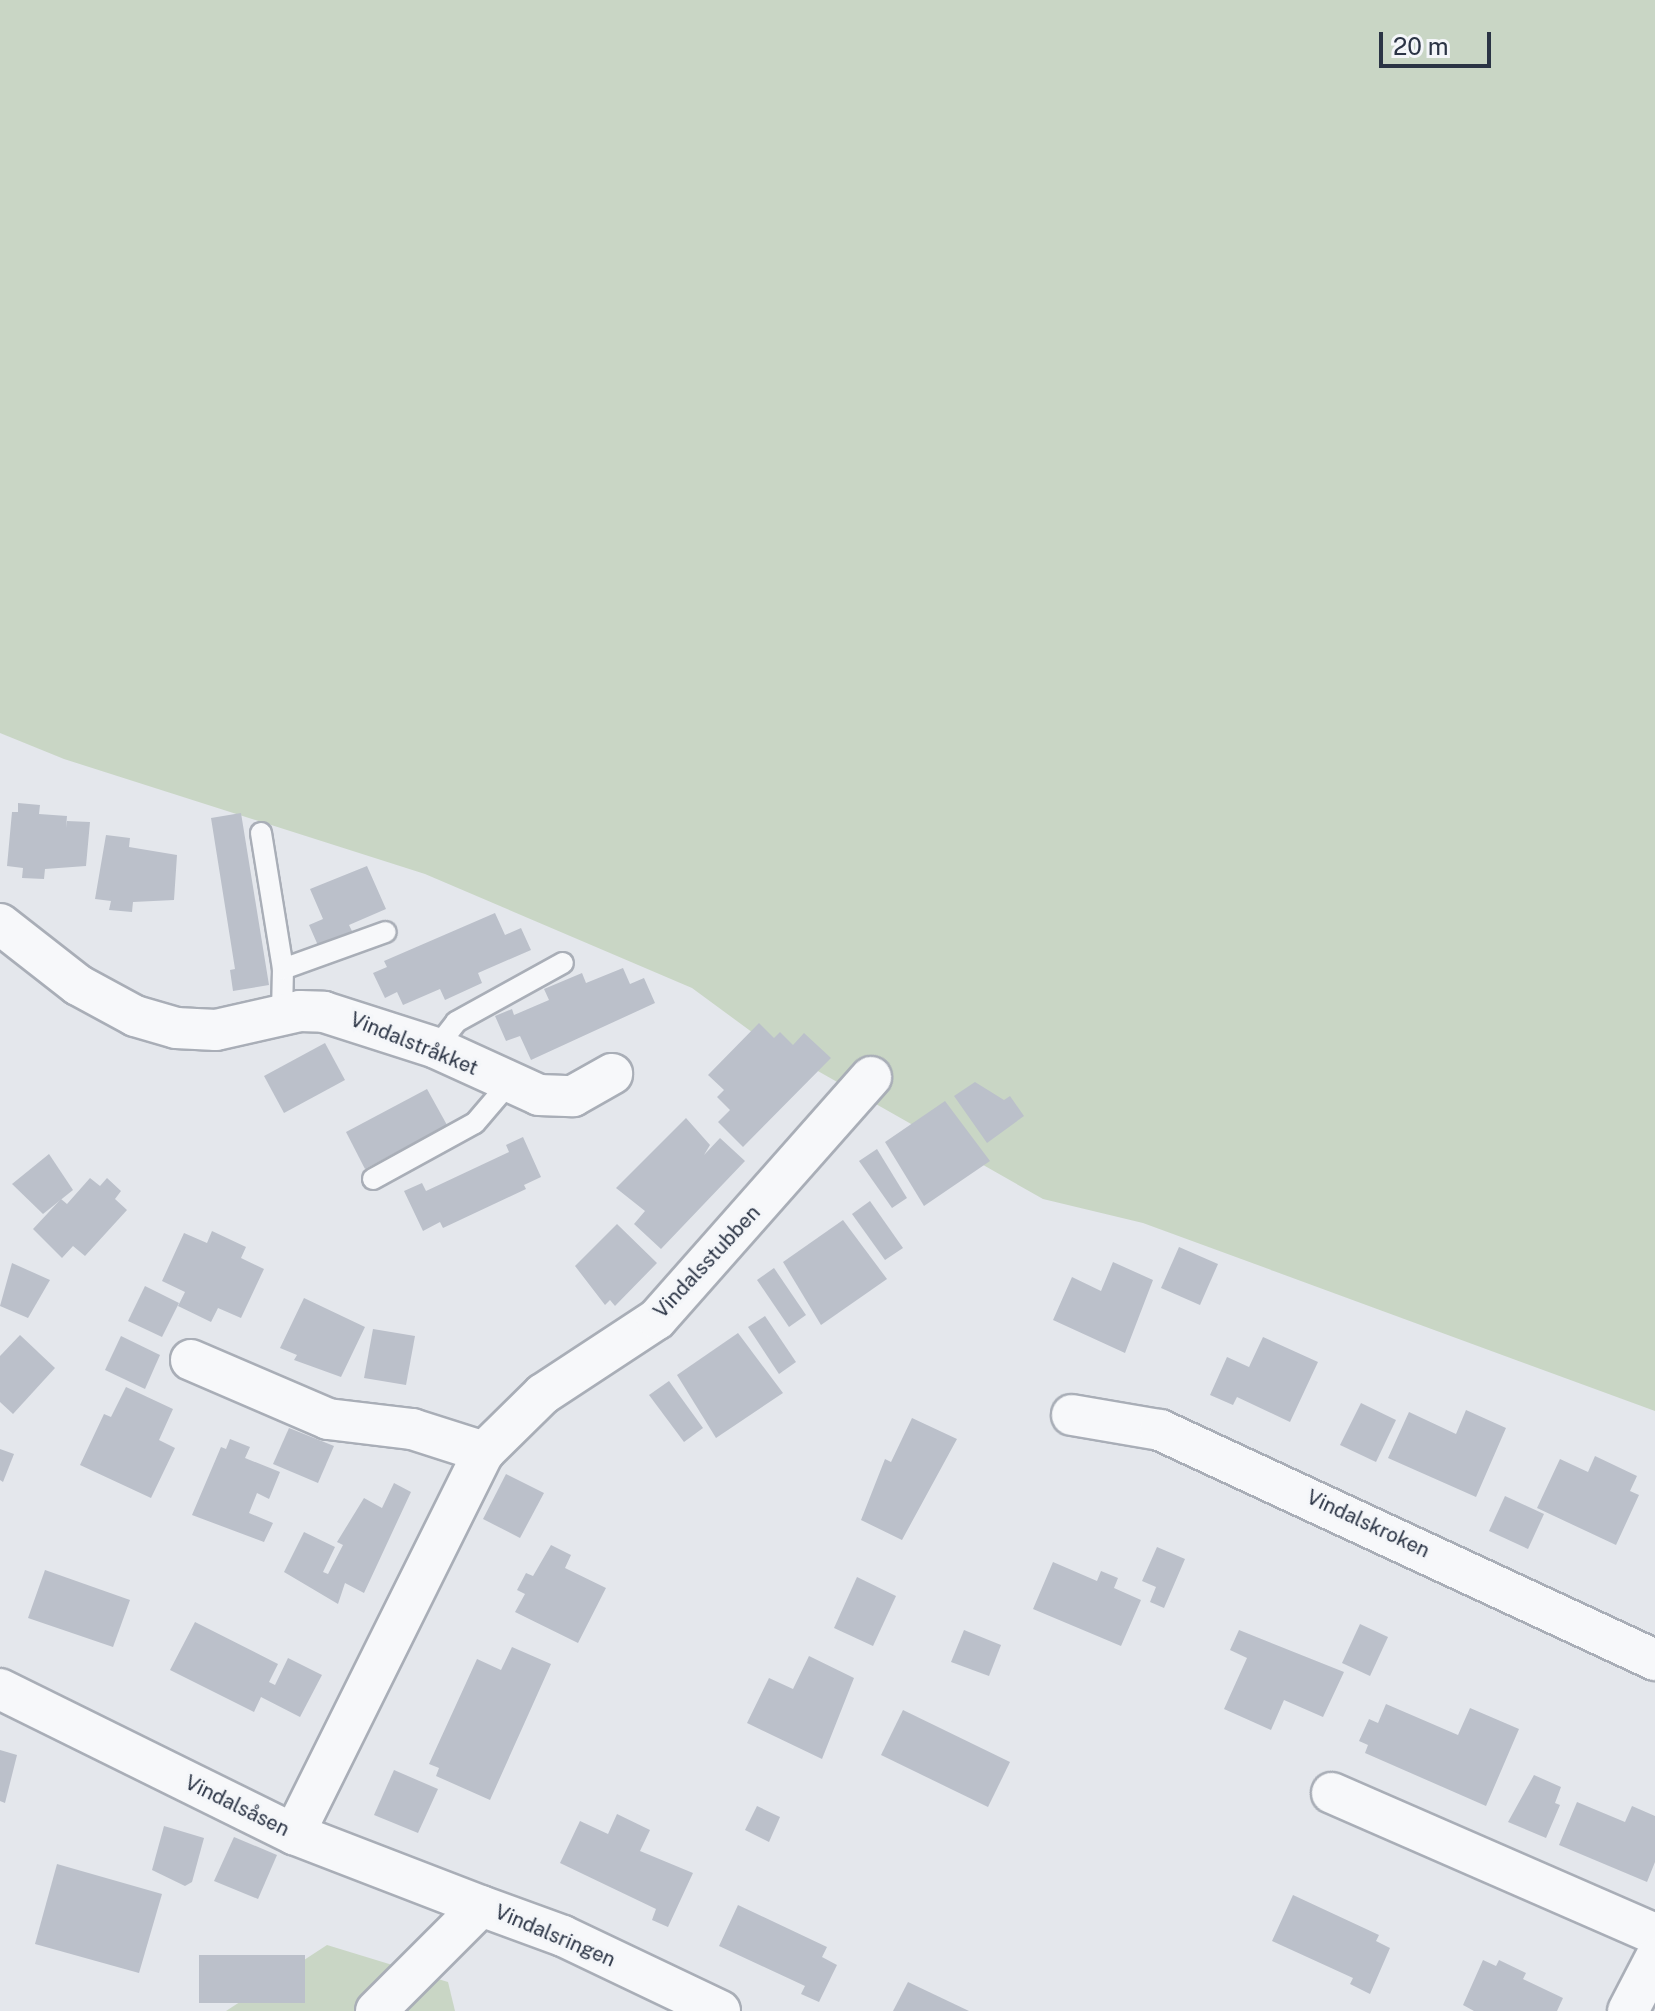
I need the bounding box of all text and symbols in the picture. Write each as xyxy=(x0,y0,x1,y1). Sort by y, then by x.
scale bar xyxy=(1383,16,1495,66)
text: 20 m xyxy=(1393,32,1449,60)
street label: Vindalstråkket xyxy=(347,1007,481,1081)
street label: Vindalsstubben xyxy=(649,1201,765,1323)
street label: Vindalskroken xyxy=(1303,1485,1433,1563)
street label: Vindalsåsen xyxy=(181,1770,293,1842)
street label: Vindalsringen xyxy=(491,1900,619,1972)

